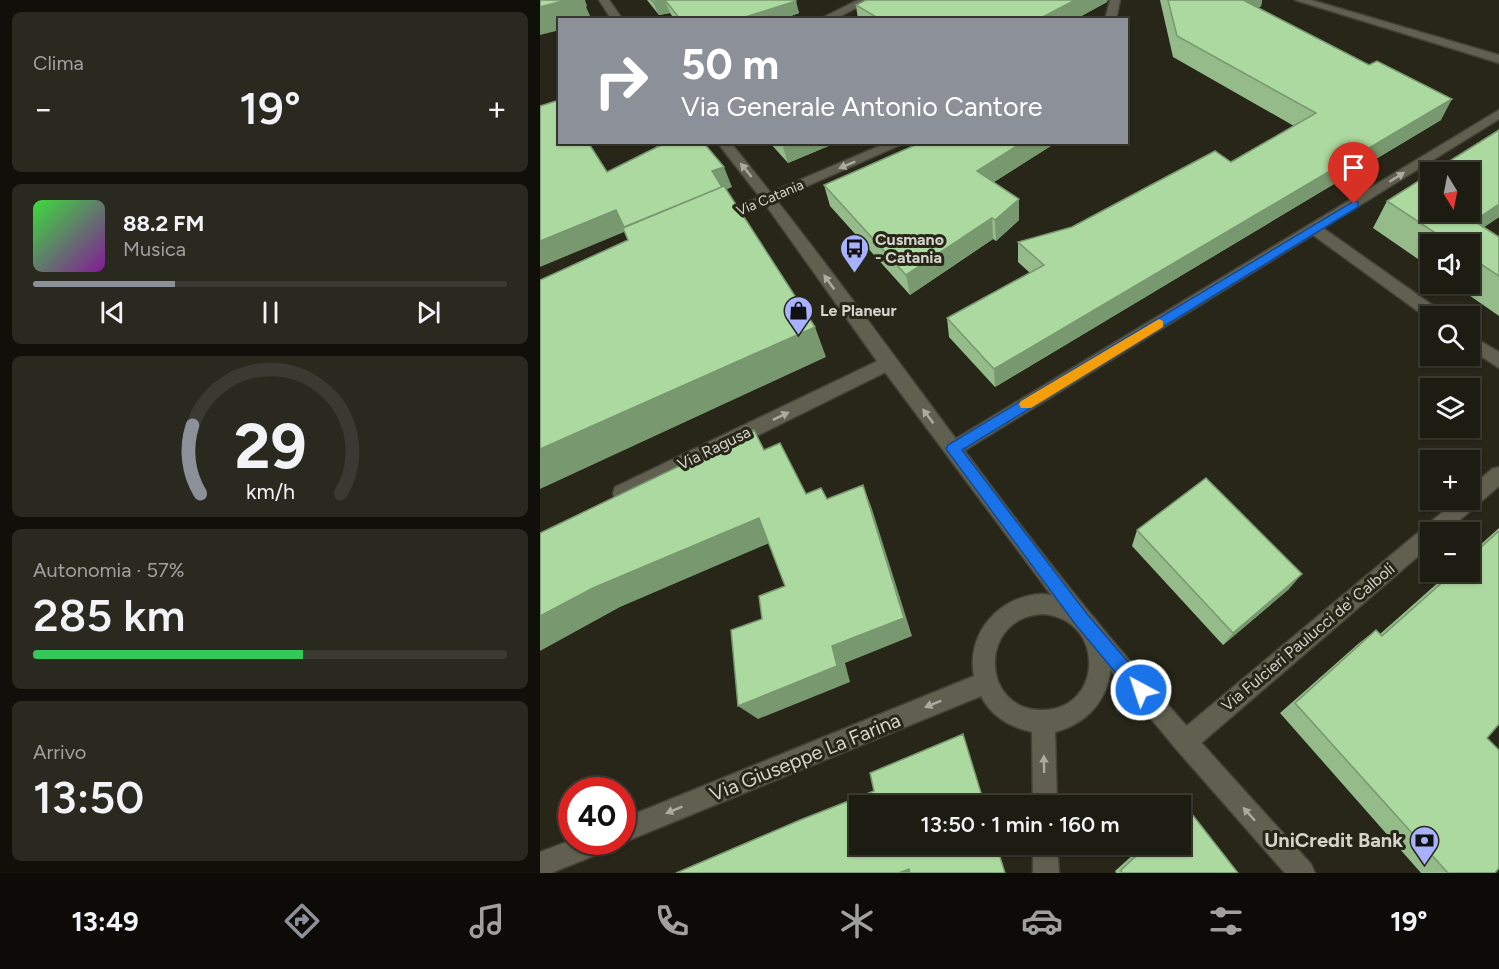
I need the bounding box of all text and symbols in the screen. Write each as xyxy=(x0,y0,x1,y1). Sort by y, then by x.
text: 50 m xyxy=(681,39,779,90)
icon: right xyxy=(582,42,660,120)
text: Clima xyxy=(33,51,84,75)
text: 19° xyxy=(239,81,301,135)
text: − xyxy=(33,89,54,128)
text: + xyxy=(486,89,507,128)
text: Via Generale Antonio Cantore xyxy=(681,90,1043,123)
pin xyxy=(1328,142,1379,204)
icon: arrive xyxy=(1337,151,1370,184)
one-way arrow xyxy=(838,161,856,170)
one-way arrow xyxy=(739,162,752,178)
north arrow xyxy=(1420,162,1480,222)
map controls xyxy=(1420,162,1480,582)
one-way arrow xyxy=(1389,172,1405,183)
street label: Via Catania xyxy=(734,176,806,220)
text: 88.2 FM xyxy=(123,210,204,237)
place label: Cusmano - Catania xyxy=(875,230,944,267)
bus stop icon: Cusmano - Catania xyxy=(838,232,870,274)
button: sound xyxy=(1420,234,1480,294)
text: Musica xyxy=(123,237,186,261)
one-way arrow xyxy=(823,274,835,290)
shop icon: Le Planeur xyxy=(783,294,815,336)
icon: previous xyxy=(96,296,129,329)
icon: pause xyxy=(254,296,287,329)
icon: next xyxy=(412,296,445,329)
place label: Le Planeur xyxy=(820,301,896,320)
button: search xyxy=(1420,306,1480,366)
button: layers xyxy=(1420,378,1480,438)
text: 29 xyxy=(234,409,306,484)
one-way arrow xyxy=(922,409,934,425)
one-way arrow xyxy=(773,411,790,420)
street label: Via Ragusa xyxy=(674,422,754,474)
button: + xyxy=(1420,450,1480,510)
text: km/h xyxy=(246,479,294,504)
button: − xyxy=(1420,522,1480,582)
text: Autonomia · 57% xyxy=(33,558,184,582)
street label: Via Fulcieri Paulucci de' Calboli xyxy=(1218,559,1398,715)
text: 285 km xyxy=(33,588,185,642)
position arrow xyxy=(1109,658,1173,722)
one-way arrow xyxy=(923,700,941,710)
street label: Via Giuseppe La Farina xyxy=(706,708,904,806)
text: Arrivo xyxy=(33,740,86,764)
one-way arrow xyxy=(1039,754,1049,773)
text: 13:50 xyxy=(33,770,144,824)
speed limit sign: 40 xyxy=(558,777,636,855)
one-way arrow xyxy=(665,805,683,815)
one-way arrow xyxy=(1243,807,1256,822)
text: 13:50 · 1 min · 160 m xyxy=(921,811,1119,838)
bank icon: UniCredit Bank xyxy=(1408,824,1440,866)
place label: UniCredit Bank xyxy=(1264,828,1403,852)
icon: directions xyxy=(281,900,323,942)
icon: music xyxy=(466,900,508,942)
icon: phone xyxy=(651,900,693,942)
icon: climate xyxy=(836,900,878,942)
icon: car xyxy=(1021,900,1063,942)
icon: filters xyxy=(1205,900,1247,942)
text: 13:49 xyxy=(71,905,139,938)
text: 19° xyxy=(1390,905,1428,938)

